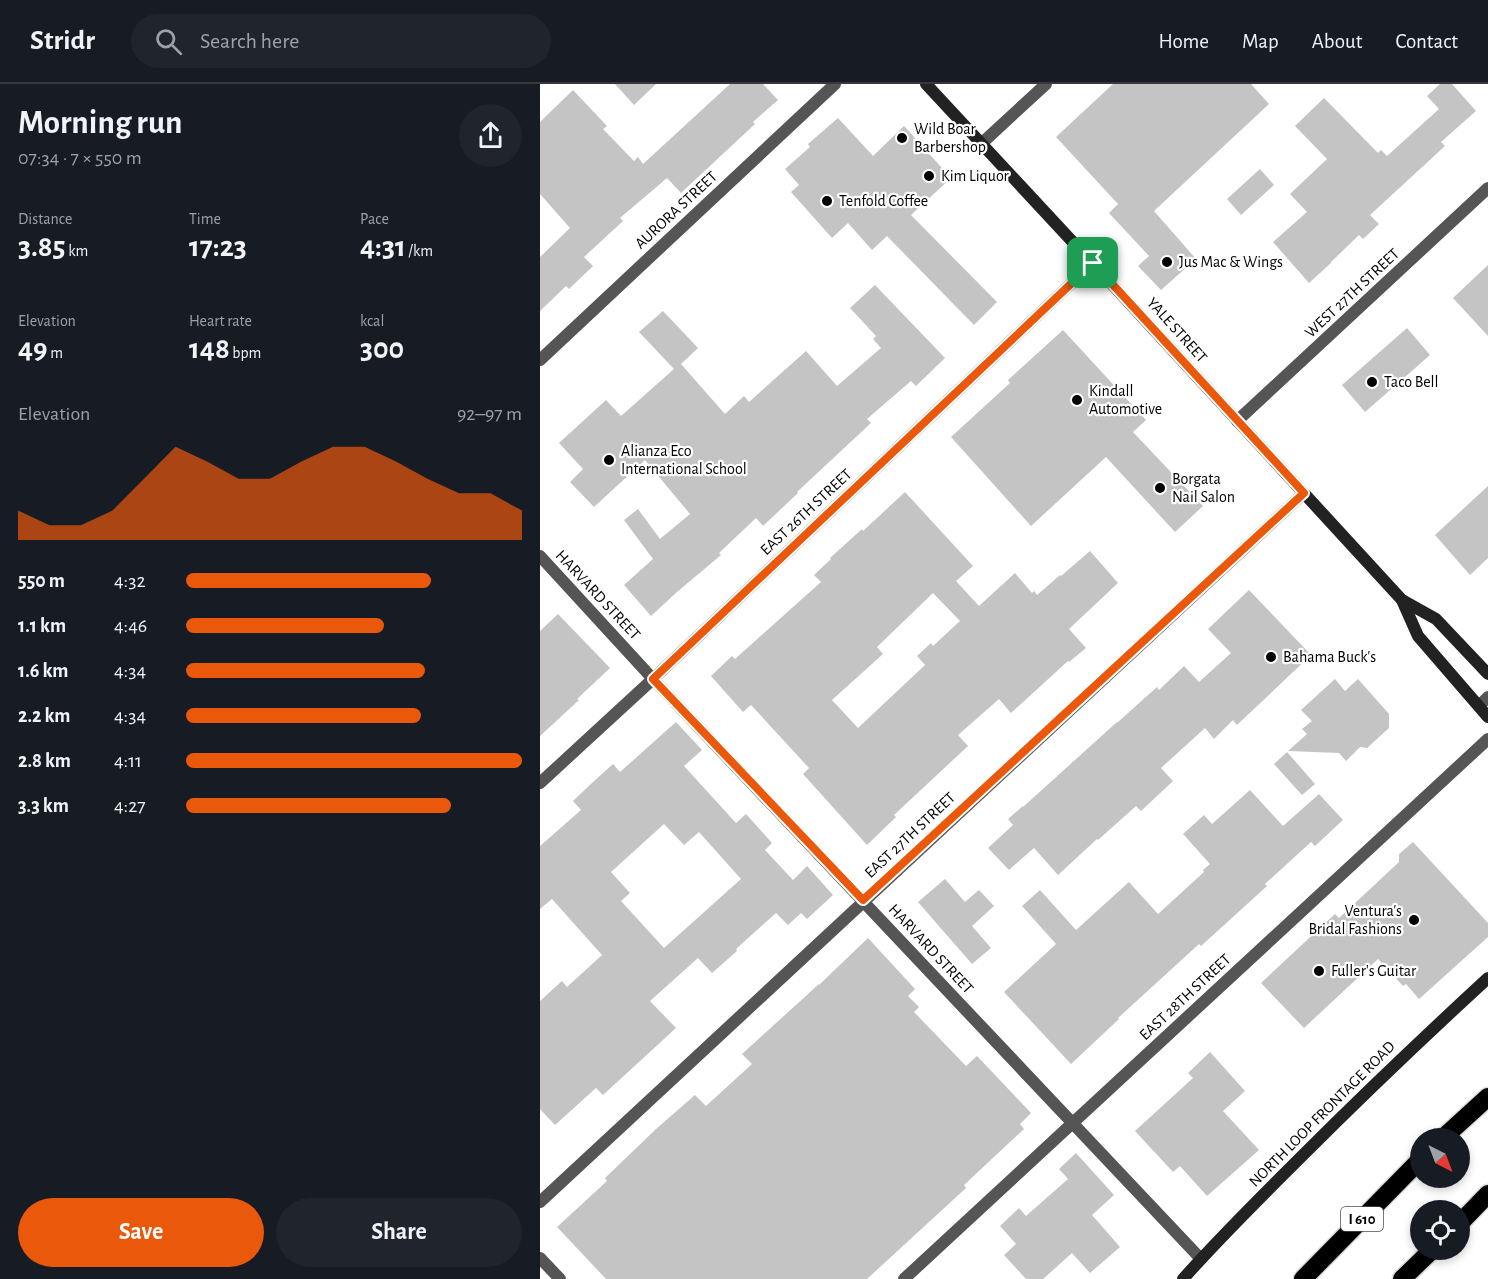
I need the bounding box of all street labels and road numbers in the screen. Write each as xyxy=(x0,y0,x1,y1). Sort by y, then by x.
street label: AURORA STREET xyxy=(632,168,720,252)
street label: WEST 27TH STREET xyxy=(1302,245,1402,341)
street label: YALE STREET xyxy=(1144,294,1210,366)
street label: EAST 26TH STREET xyxy=(757,466,855,558)
street label: HARVARD STREET xyxy=(553,547,643,643)
street label: EAST 27TH STREET xyxy=(862,789,958,881)
street label: HARVARD STREET xyxy=(886,901,976,997)
street label: EAST 28TH STREET xyxy=(1136,951,1234,1043)
street label: NORTH LOOP FRONTAGE ROAD xyxy=(1246,1038,1398,1190)
road number: I 610 xyxy=(1341,1207,1383,1231)

